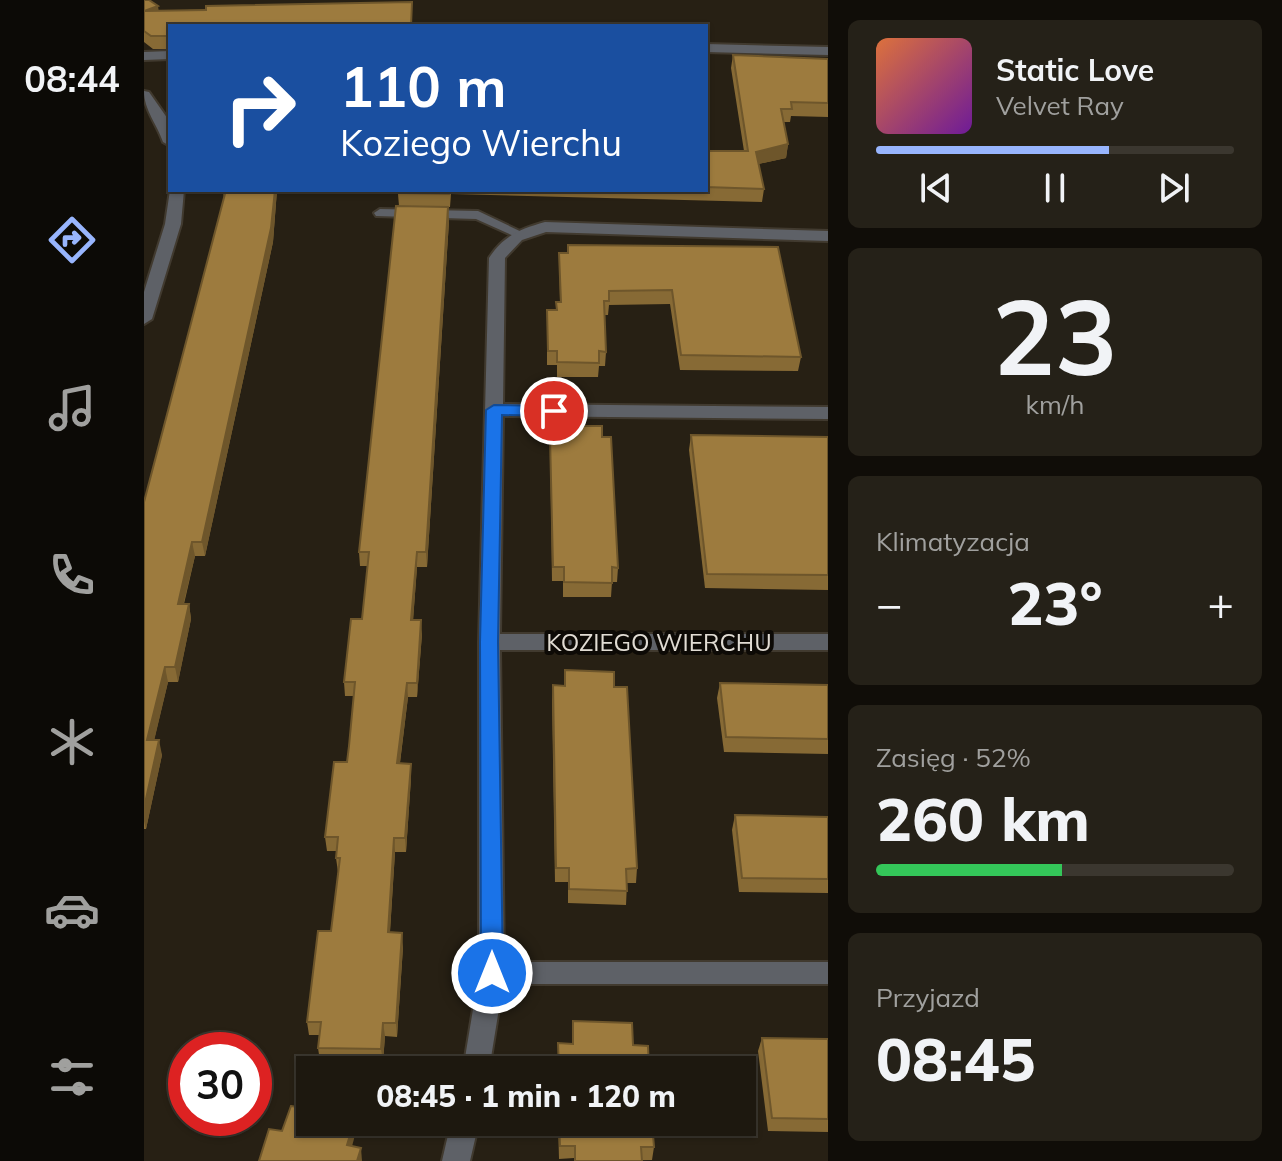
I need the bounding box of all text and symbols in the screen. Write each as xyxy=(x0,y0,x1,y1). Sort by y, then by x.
text: 110 m xyxy=(340,51,507,121)
text: Static Love xyxy=(996,51,1154,89)
text: 08:44 xyxy=(24,56,120,101)
icon: right xyxy=(208,56,312,160)
text: Velvet Ray xyxy=(996,89,1124,122)
text: Koziego Wierchu xyxy=(340,120,622,165)
icon: previous xyxy=(914,166,958,210)
icon: pause xyxy=(1033,166,1077,210)
icon: next xyxy=(1152,166,1196,210)
icon: directions xyxy=(44,212,100,268)
text: 23 xyxy=(993,270,1117,401)
pin xyxy=(520,377,588,445)
icon: music xyxy=(44,380,100,436)
text: km/h xyxy=(1026,388,1084,421)
icon: arrive xyxy=(532,389,576,433)
text: Klimatyzacja xyxy=(876,525,1030,558)
icon: phone xyxy=(44,547,100,603)
text: 23° xyxy=(1007,565,1103,640)
text: − xyxy=(876,576,902,631)
text: + xyxy=(1208,576,1234,631)
street label: KOZIEGO WIERCHU xyxy=(546,627,772,657)
icon: climate xyxy=(44,714,100,770)
text: Zasięg · 52% xyxy=(876,741,1031,774)
text: 260 km xyxy=(876,781,1090,856)
icon: car xyxy=(44,882,100,938)
position arrow xyxy=(450,931,534,1015)
text: Przyjazd xyxy=(876,981,980,1014)
text: 08:45 xyxy=(876,1021,1036,1096)
speed limit sign: 30 xyxy=(168,1032,272,1136)
icon: filters xyxy=(44,1049,100,1105)
text: 08:45 · 1 min · 120 m xyxy=(376,1077,676,1115)

